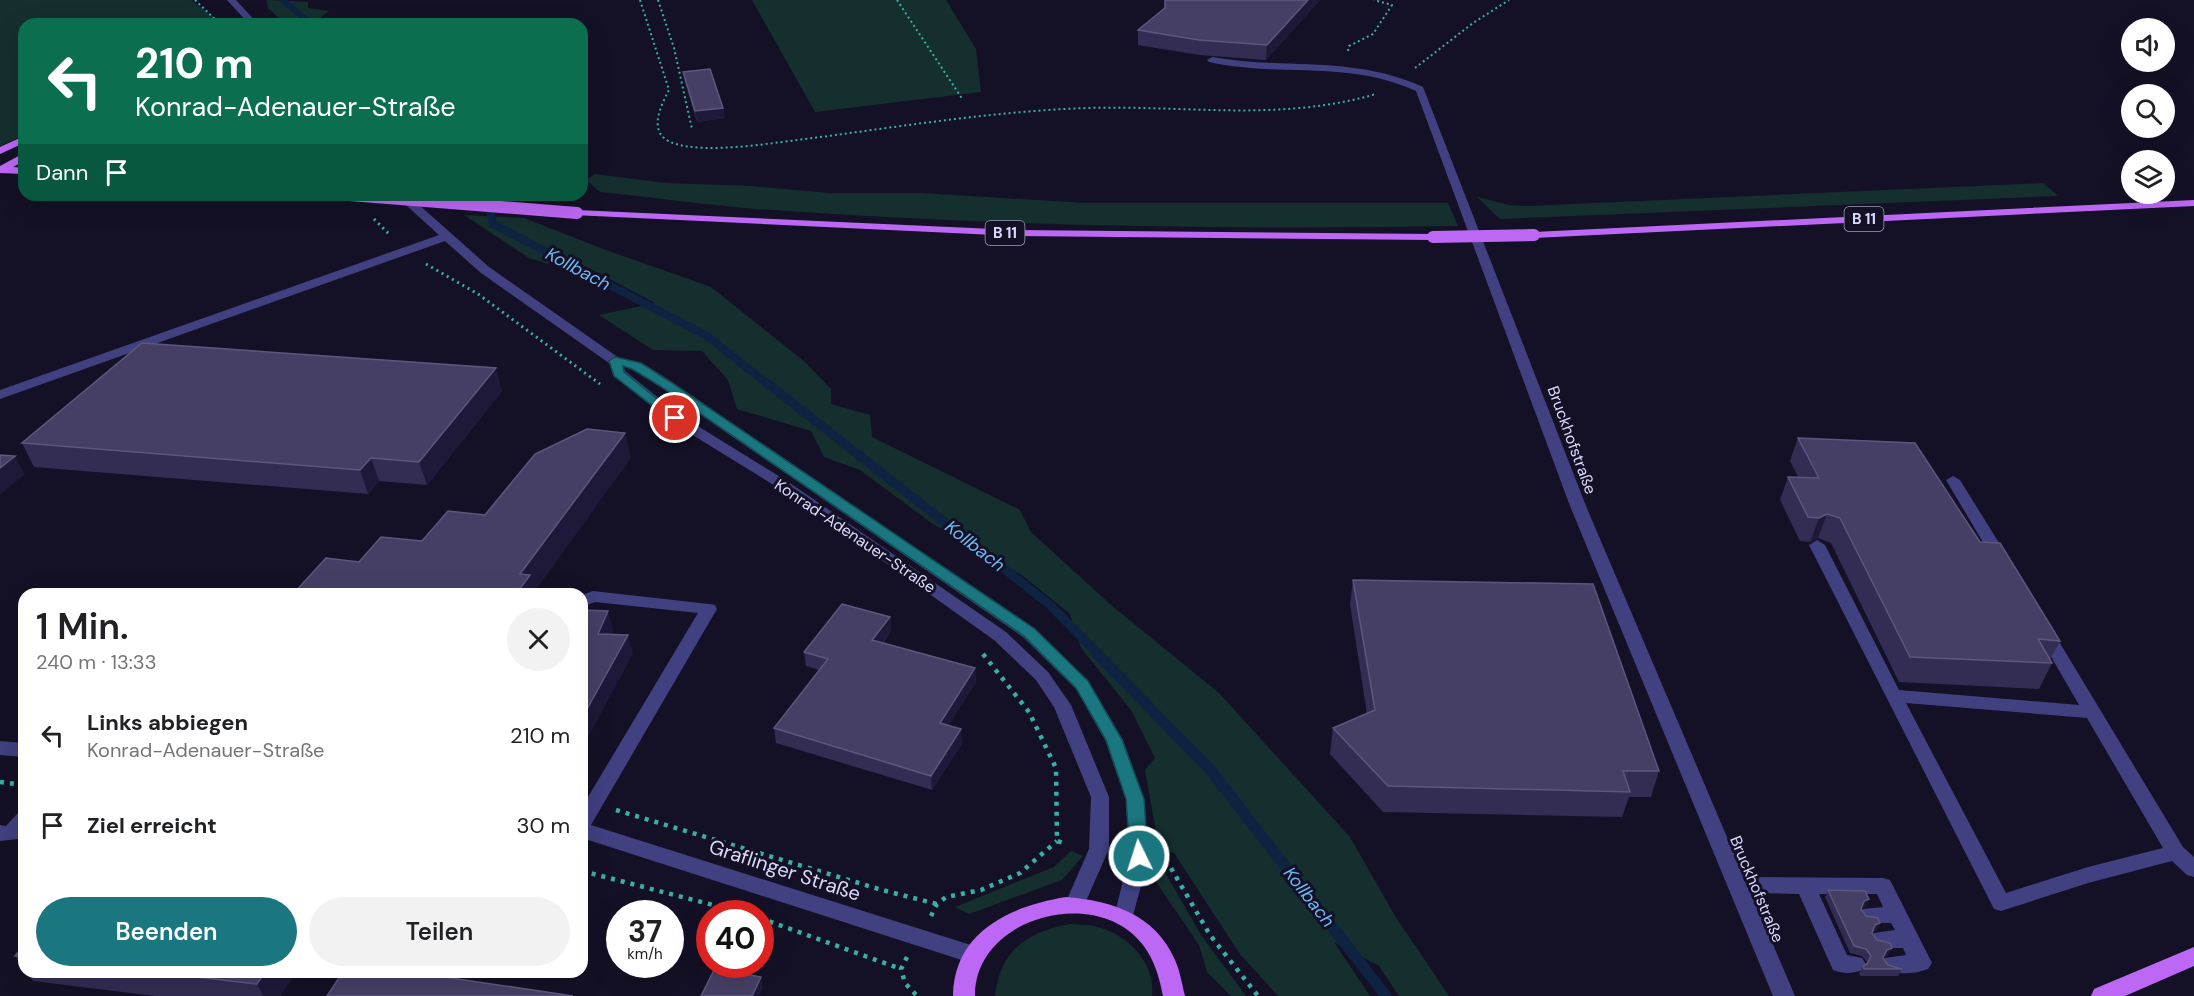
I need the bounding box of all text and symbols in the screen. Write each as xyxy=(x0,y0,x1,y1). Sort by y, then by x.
map controls xyxy=(2121,18,2175,204)
button: sound xyxy=(2121,18,2175,72)
text: 210 m xyxy=(135,36,253,91)
icon: left xyxy=(36,42,114,120)
button: search xyxy=(2121,84,2175,138)
text: Konrad-Adenauer-Straße xyxy=(135,89,456,124)
button: layers xyxy=(2121,150,2175,204)
icon: arrive xyxy=(100,156,133,189)
text: Dann xyxy=(36,158,88,187)
road number: B 11 xyxy=(1844,207,1884,231)
road number: B 11 xyxy=(986,221,1024,245)
water label: Kollbach xyxy=(541,242,615,296)
street label: Bruckhofstraße xyxy=(1543,383,1601,497)
pin xyxy=(649,392,700,443)
icon: arrive xyxy=(658,401,691,434)
street label: Konrad-Adenauer-Straße xyxy=(770,474,940,598)
water label: Kollbach xyxy=(940,515,1010,577)
text: 1 Min. xyxy=(36,603,128,650)
button: close xyxy=(507,608,570,671)
text: 240 m · 13:33 xyxy=(36,649,156,675)
text: Links abbiegen xyxy=(87,708,248,737)
icon: left xyxy=(36,719,69,752)
text: 210 m xyxy=(510,721,570,750)
text: Konrad-Adenauer-Straße xyxy=(87,737,324,763)
icon: arrive xyxy=(36,809,69,842)
text: Ziel erreicht xyxy=(87,811,217,840)
text: 30 m xyxy=(516,811,570,840)
position arrow xyxy=(1107,824,1171,888)
street label: Graflinger Straße xyxy=(706,833,864,907)
street label: Bruckhofstraße xyxy=(1725,833,1789,945)
water label: Kollbach xyxy=(1278,862,1340,932)
button: Beenden xyxy=(36,897,297,966)
button: Teilen xyxy=(309,897,570,966)
speed limit sign: 40 xyxy=(696,900,774,978)
text: 37 xyxy=(628,912,662,951)
text: km/h xyxy=(627,944,663,964)

